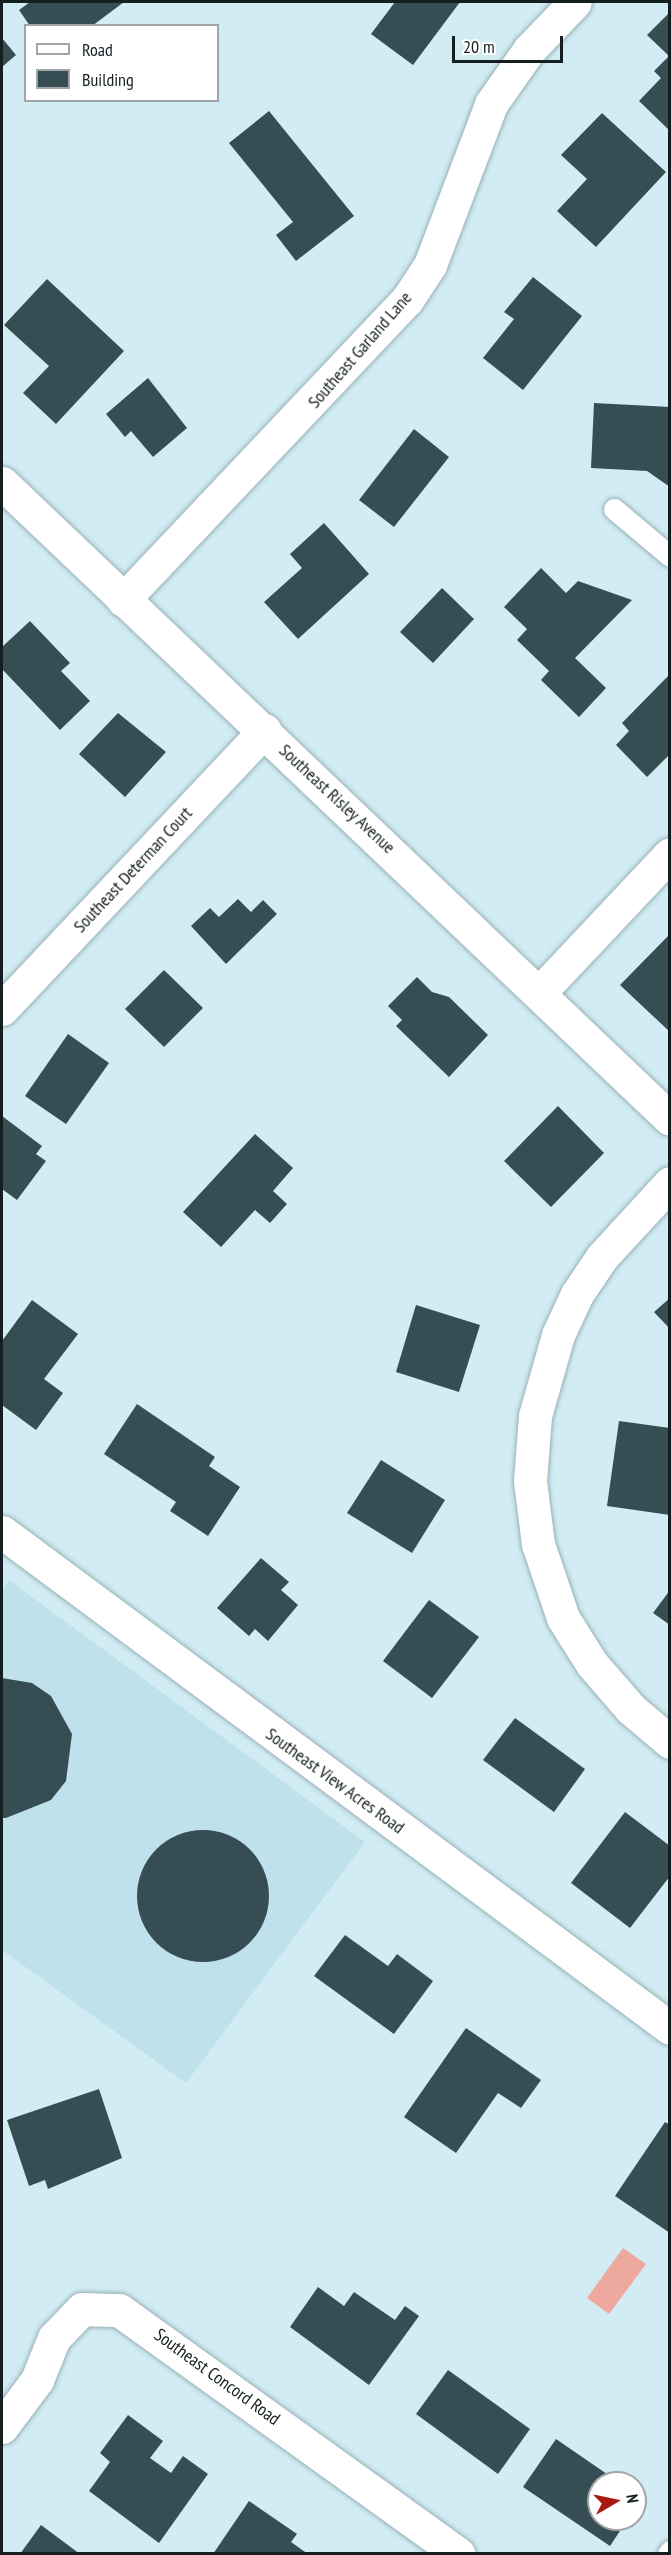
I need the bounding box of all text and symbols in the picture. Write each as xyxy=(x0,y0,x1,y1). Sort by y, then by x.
legend xyxy=(24,24,219,102)
scale bar xyxy=(455,24,566,62)
text: 20 m xyxy=(463,35,495,58)
text: Road xyxy=(82,38,113,61)
text: Building xyxy=(82,68,134,91)
street label: Southeast Garland Lane xyxy=(304,287,416,413)
street label: Southeast Risley Avenue xyxy=(274,739,400,859)
street label: Southeast Determan Court xyxy=(69,803,197,937)
street label: Southeast View Acres Road xyxy=(261,1723,409,1839)
street label: Southeast Concord Road xyxy=(150,2324,284,2430)
north arrow xyxy=(587,2471,647,2531)
text: N xyxy=(622,2493,643,2504)

